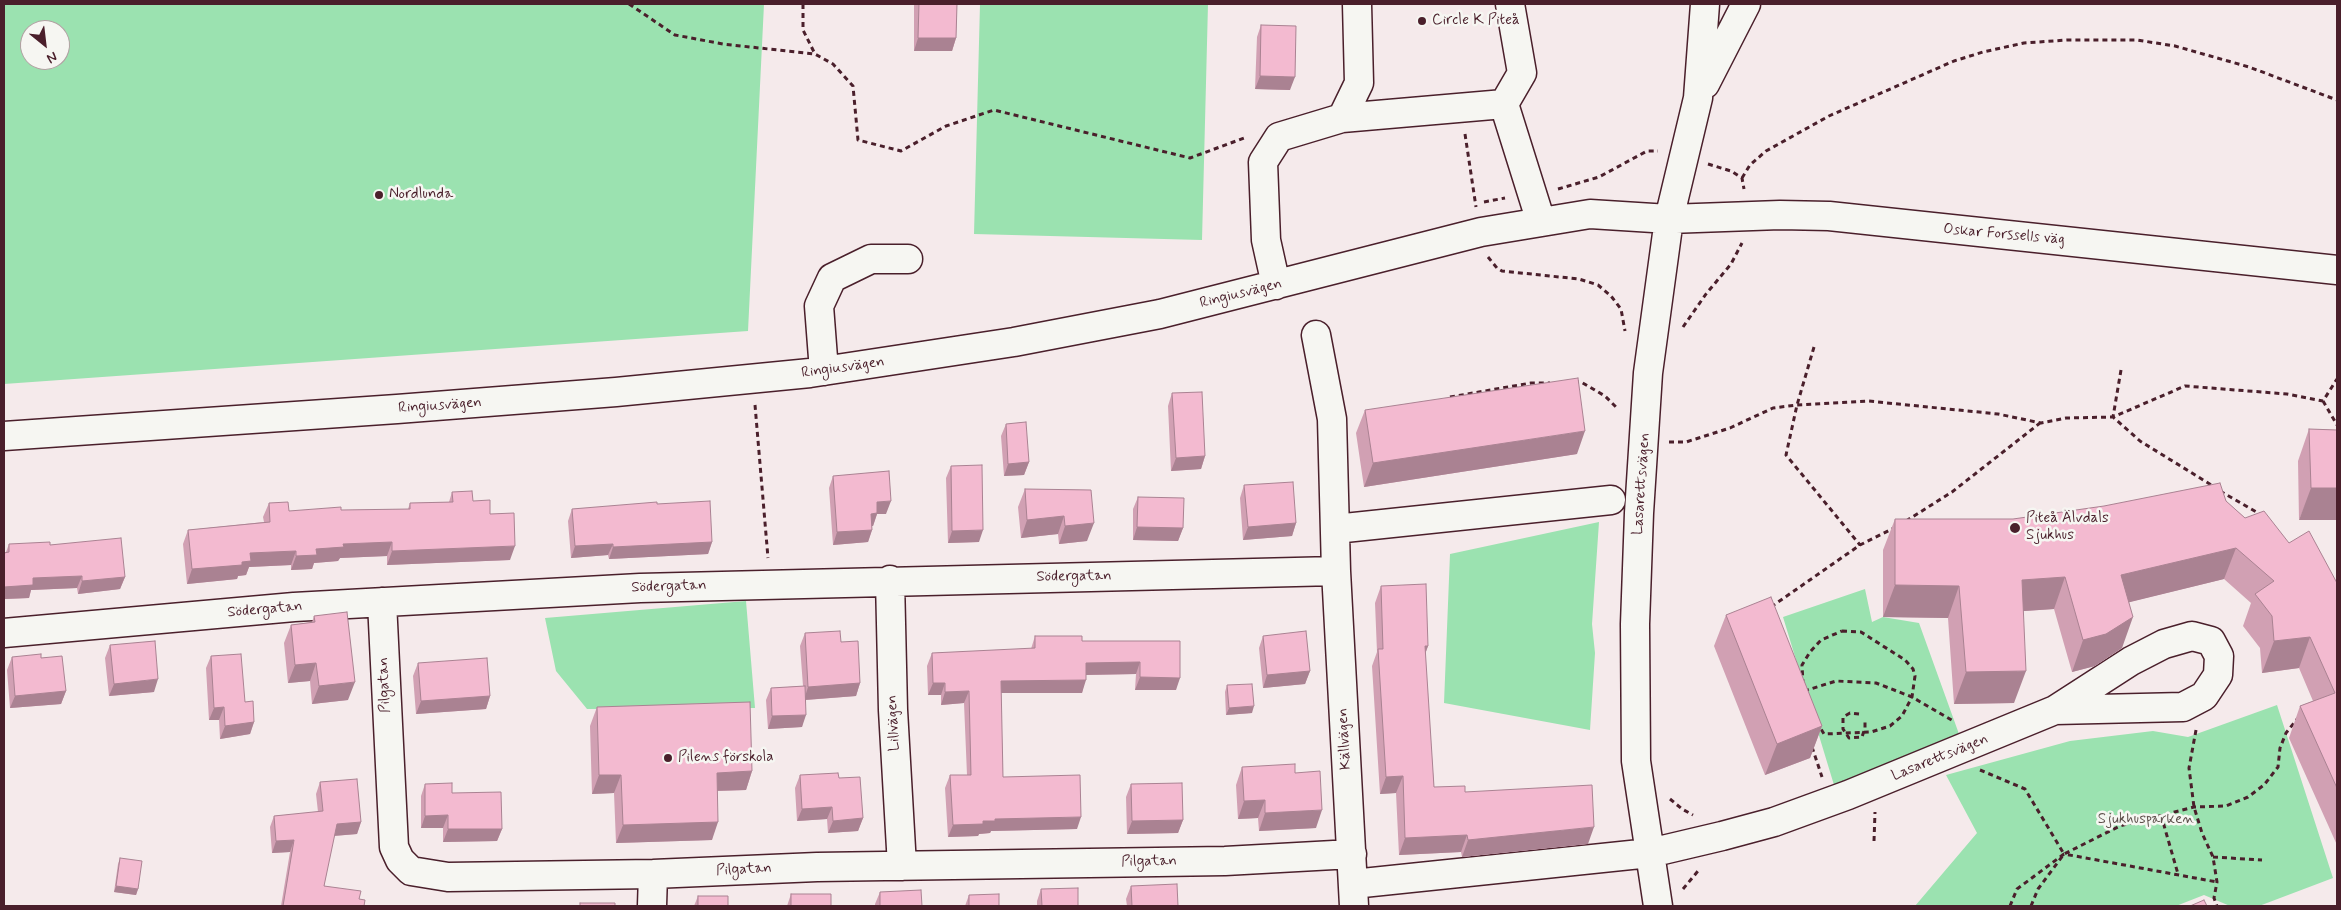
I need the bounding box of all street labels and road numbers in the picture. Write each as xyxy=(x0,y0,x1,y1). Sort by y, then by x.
street label: Oskar Forssells väg xyxy=(1942,221,2066,249)
street label: Ringiusvägen xyxy=(1198,275,1284,313)
street label: Ringiusvägen xyxy=(800,353,886,383)
street label: Ringiusvägen xyxy=(398,394,482,418)
street label: Lasarettsvägen xyxy=(1629,432,1655,536)
street label: Södergatan xyxy=(1036,567,1112,587)
street label: Södergatan xyxy=(631,577,707,597)
street label: Södergatan xyxy=(227,598,303,622)
street label: Pilgatan xyxy=(375,657,395,713)
street label: Lillvägen xyxy=(884,694,904,752)
street label: Källvägen xyxy=(1334,708,1356,770)
street label: Lasarettsvägen xyxy=(1889,730,1991,786)
street label: Pilgatan xyxy=(1121,853,1177,871)
street label: Pilgatan xyxy=(716,860,772,880)

